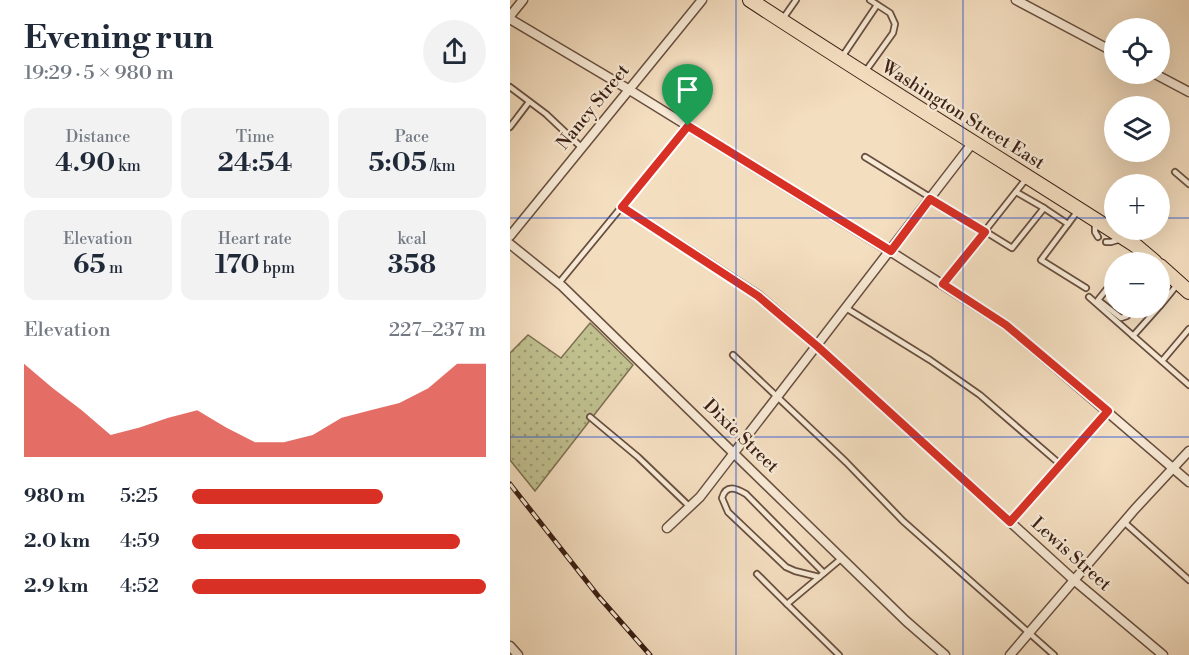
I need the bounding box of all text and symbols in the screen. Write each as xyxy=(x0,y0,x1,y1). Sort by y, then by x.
text: Evening run xyxy=(24,18,213,59)
map controls xyxy=(1104,18,1170,318)
button: locate xyxy=(1104,18,1170,84)
button: share xyxy=(423,20,486,83)
street label: Washington Street East xyxy=(876,55,1049,175)
street label: Nancy Street xyxy=(552,59,635,154)
text: 19:29 · 5 × 980 m xyxy=(24,61,174,86)
pin xyxy=(662,64,713,126)
icon: arrive xyxy=(671,73,704,106)
button: layers xyxy=(1104,96,1170,162)
text: Distance xyxy=(66,127,130,147)
text: Time xyxy=(236,127,274,147)
text: Pace xyxy=(395,127,429,147)
text: 4.90 xyxy=(55,147,115,179)
text: 24:54 xyxy=(218,147,292,179)
text: 5:05 xyxy=(369,147,427,179)
text: km xyxy=(115,156,141,176)
text: /km xyxy=(427,156,456,176)
button: + xyxy=(1104,174,1170,240)
text: Elevation xyxy=(63,229,133,249)
text: Heart rate xyxy=(218,229,292,249)
text: kcal xyxy=(397,229,427,249)
text: 65 xyxy=(73,249,106,281)
text: 170 xyxy=(215,249,259,281)
text: 358 xyxy=(388,249,436,281)
button: − xyxy=(1104,252,1170,318)
text: m xyxy=(106,258,123,278)
text: bpm xyxy=(259,258,295,278)
text: Elevation xyxy=(24,318,111,343)
text: 227–237 m xyxy=(389,318,486,343)
street label: Dixie Street xyxy=(698,394,784,478)
text: 980 m xyxy=(24,484,85,509)
text: 5:25 xyxy=(120,484,158,509)
street label: Lewis Street xyxy=(1026,512,1116,596)
text: 2.0 km xyxy=(24,529,90,554)
text: 4:59 xyxy=(120,529,160,554)
text: 2.9 km xyxy=(24,574,88,599)
text: 4:52 xyxy=(120,574,159,599)

